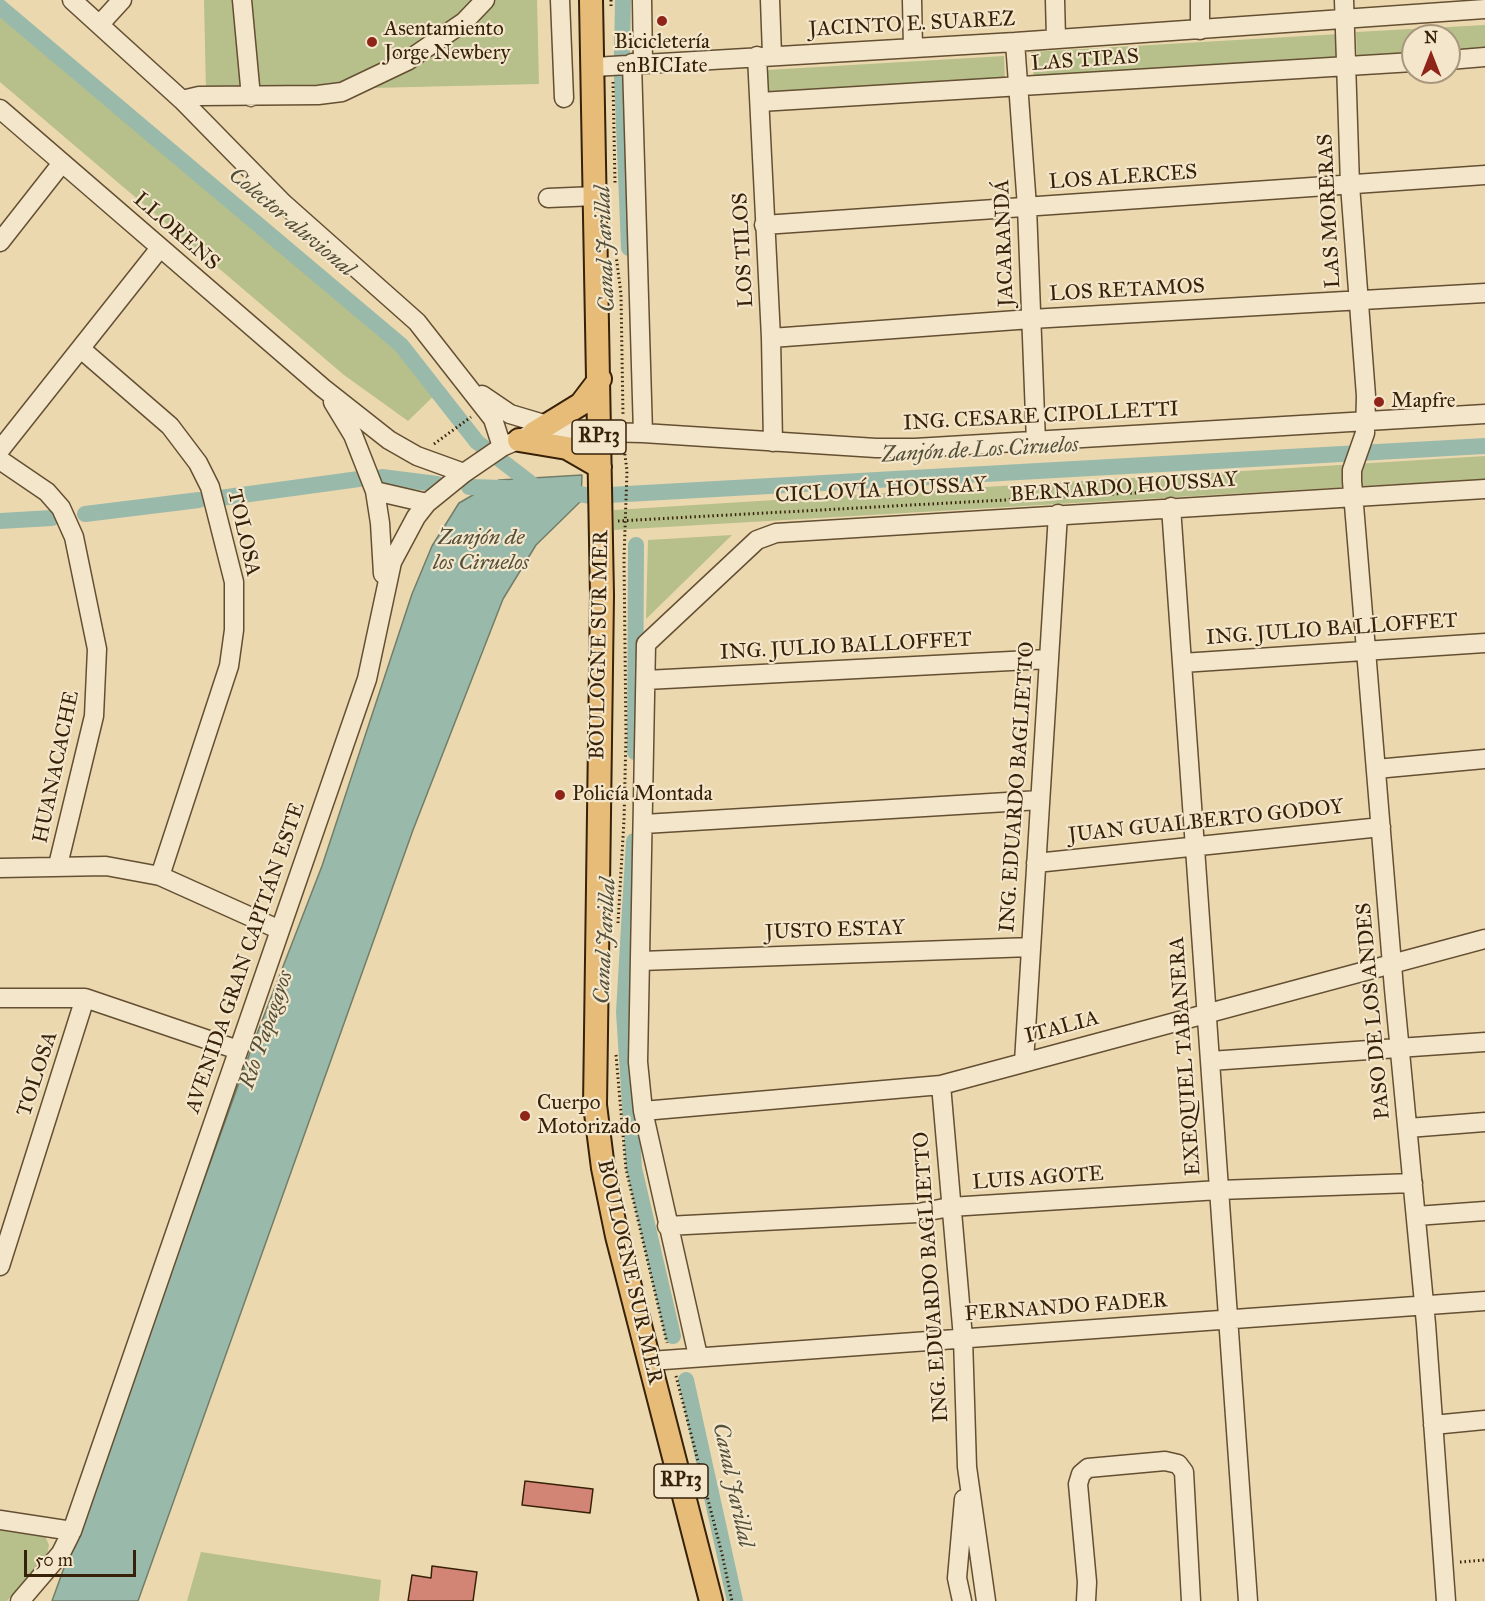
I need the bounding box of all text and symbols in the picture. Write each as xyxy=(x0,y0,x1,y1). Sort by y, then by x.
street label: JACINTO E. SUAREZ xyxy=(808,7,1016,43)
marker: Bicicletería enBICIate xyxy=(655,14,669,28)
place label: Asentamiento Jorge Newbery xyxy=(384,17,510,67)
north arrow xyxy=(1401,24,1461,84)
text: N xyxy=(1424,28,1438,47)
place label: Bicicletería enBICIate xyxy=(614,30,710,80)
marker: Asentamiento Jorge Newbery xyxy=(365,35,379,49)
street label: LAS TIPAS xyxy=(1030,45,1140,77)
street label: LAS MORERAS xyxy=(1313,133,1347,289)
street label: LOS ALERCES xyxy=(1048,160,1198,196)
water label: Colector aluvional xyxy=(223,163,359,283)
street label: JACARANDÁ xyxy=(990,179,1020,307)
water label: Canal Jarillal xyxy=(591,185,621,313)
street label: LLORENS xyxy=(128,188,224,276)
street label: LOS TILOS xyxy=(728,192,760,308)
street label: LOS RETAMOS xyxy=(1049,274,1205,308)
place label: Mapfre xyxy=(1391,389,1456,415)
marker: Mapfre xyxy=(1372,395,1386,409)
street label: ING. CESARE CIPOLLETTI xyxy=(903,397,1179,437)
road number: RP13 xyxy=(572,420,626,454)
water label: Zanjón de Los Ciruelos xyxy=(881,433,1079,469)
street label: BERNARDO HOUSSAY xyxy=(1009,467,1239,509)
street label: CICLOVÍA HOUSSAY xyxy=(775,473,987,509)
street label: TOLOSA xyxy=(221,487,265,579)
water label: Zanjón de los Ciruelos xyxy=(433,526,529,578)
street label: BOULOGNE SUR MER xyxy=(585,530,615,760)
street label: ING. JULIO BALLOFFET xyxy=(1205,609,1459,651)
street label: ING. JULIO BALLOFFET xyxy=(719,628,973,666)
street label: ING. EDUARDO BAGLIETTO xyxy=(995,641,1041,933)
street label: HUANACACHE xyxy=(29,689,85,845)
place label: Policía Montada xyxy=(572,782,713,808)
marker: Policía Montada xyxy=(553,788,567,802)
street label: JUAN GUALBERTO GODOY xyxy=(1067,795,1345,849)
street label: AVENIDA GRAN CAPITÁN ESTE xyxy=(181,799,311,1117)
water label: Canal Jarillal xyxy=(590,877,622,1005)
street label: PASO DE LOS ANDES xyxy=(1352,902,1396,1120)
street label: JUSTO ESTAY xyxy=(765,916,905,946)
street label: EXEQUIEL TABANERA xyxy=(1165,936,1207,1176)
water label: Río Papagayos xyxy=(234,967,300,1093)
street label: ITALIA xyxy=(1022,1006,1102,1050)
street label: TOLOSA xyxy=(12,1028,64,1120)
place label: Cuerpo Motorizado xyxy=(537,1091,641,1141)
marker: Cuerpo Motorizado xyxy=(518,1109,532,1123)
street label: ING. EDUARDO BAGLIETTO xyxy=(909,1131,955,1423)
street label: BOULOGNE SUR MER xyxy=(591,1157,667,1387)
street label: LUIS AGOTE xyxy=(971,1162,1105,1196)
street label: FERNANDO FADER xyxy=(964,1288,1168,1328)
water label: Canal Jarillal xyxy=(706,1421,758,1549)
road number: RP13 xyxy=(654,1464,708,1498)
scale bar xyxy=(27,1538,140,1576)
text: 50 m xyxy=(35,1549,73,1571)

